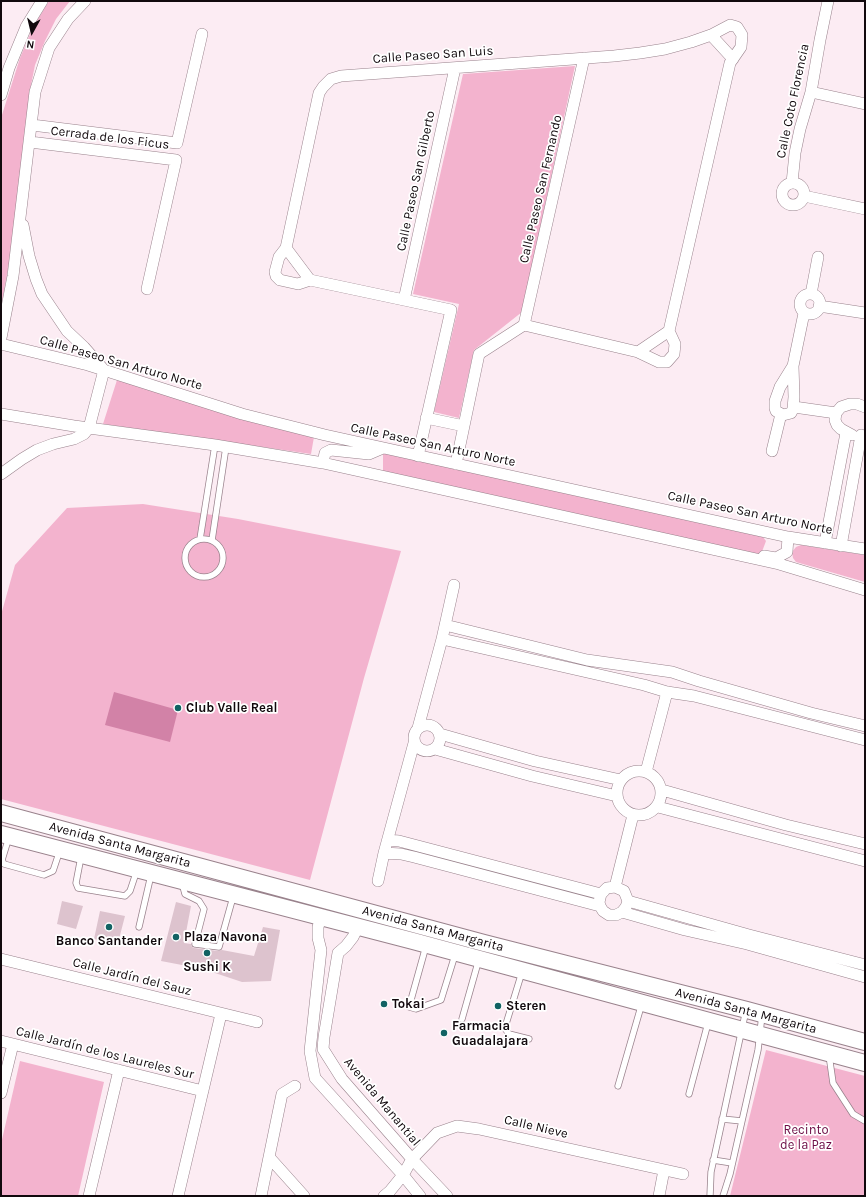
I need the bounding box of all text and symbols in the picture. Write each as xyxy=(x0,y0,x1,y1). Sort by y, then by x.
north arrow xyxy=(12,12,52,52)
text: N xyxy=(25,37,35,51)
street label: Calle Coto Florencia xyxy=(773,42,813,160)
street label: Calle Paseo San Luis xyxy=(372,43,494,67)
street label: Calle Paseo San Gilberto xyxy=(393,109,439,253)
street label: Calle Paseo San Fernando xyxy=(516,113,566,265)
street label: Cerrada de los Ficus xyxy=(50,123,170,153)
street label: Calle Paseo San Arturo Norte xyxy=(38,332,204,394)
street label: Calle Paseo San Arturo Norte xyxy=(349,420,517,470)
street label: Calle Paseo San Arturo Norte xyxy=(666,488,834,538)
place label: Club Valle Real xyxy=(186,700,277,716)
marker: Club Valle Real xyxy=(173,703,183,713)
street label: Avenida Santa Margarita xyxy=(48,819,192,871)
street label: Avenida Santa Margarita xyxy=(361,903,505,955)
marker: Banco Santander xyxy=(104,922,114,932)
place label: Plaza Navona xyxy=(184,929,267,945)
marker: Plaza Navona xyxy=(171,932,181,942)
place label: Banco Santander xyxy=(56,933,162,949)
marker: Sushi K xyxy=(202,948,212,958)
street label: Calle Jardín del Sauz xyxy=(71,955,193,999)
place label: Sushi K xyxy=(183,959,231,975)
street label: Avenida Santa Margarita xyxy=(674,985,818,1037)
place label: Tokai xyxy=(392,996,425,1012)
place label: Steren xyxy=(506,998,546,1014)
marker: Tokai xyxy=(379,999,389,1009)
marker: Steren xyxy=(493,1001,503,1011)
place label: Farmacia Guadalajara xyxy=(452,1018,528,1049)
street label: Calle Jardín de los Laureles Sur xyxy=(14,1023,196,1083)
marker: Farmacia Guadalajara xyxy=(439,1028,449,1038)
street label: Avenida Manantial xyxy=(340,1055,424,1149)
street label: Calle Nieve xyxy=(503,1112,569,1142)
park label: Recinto de la Paz xyxy=(780,1122,832,1153)

